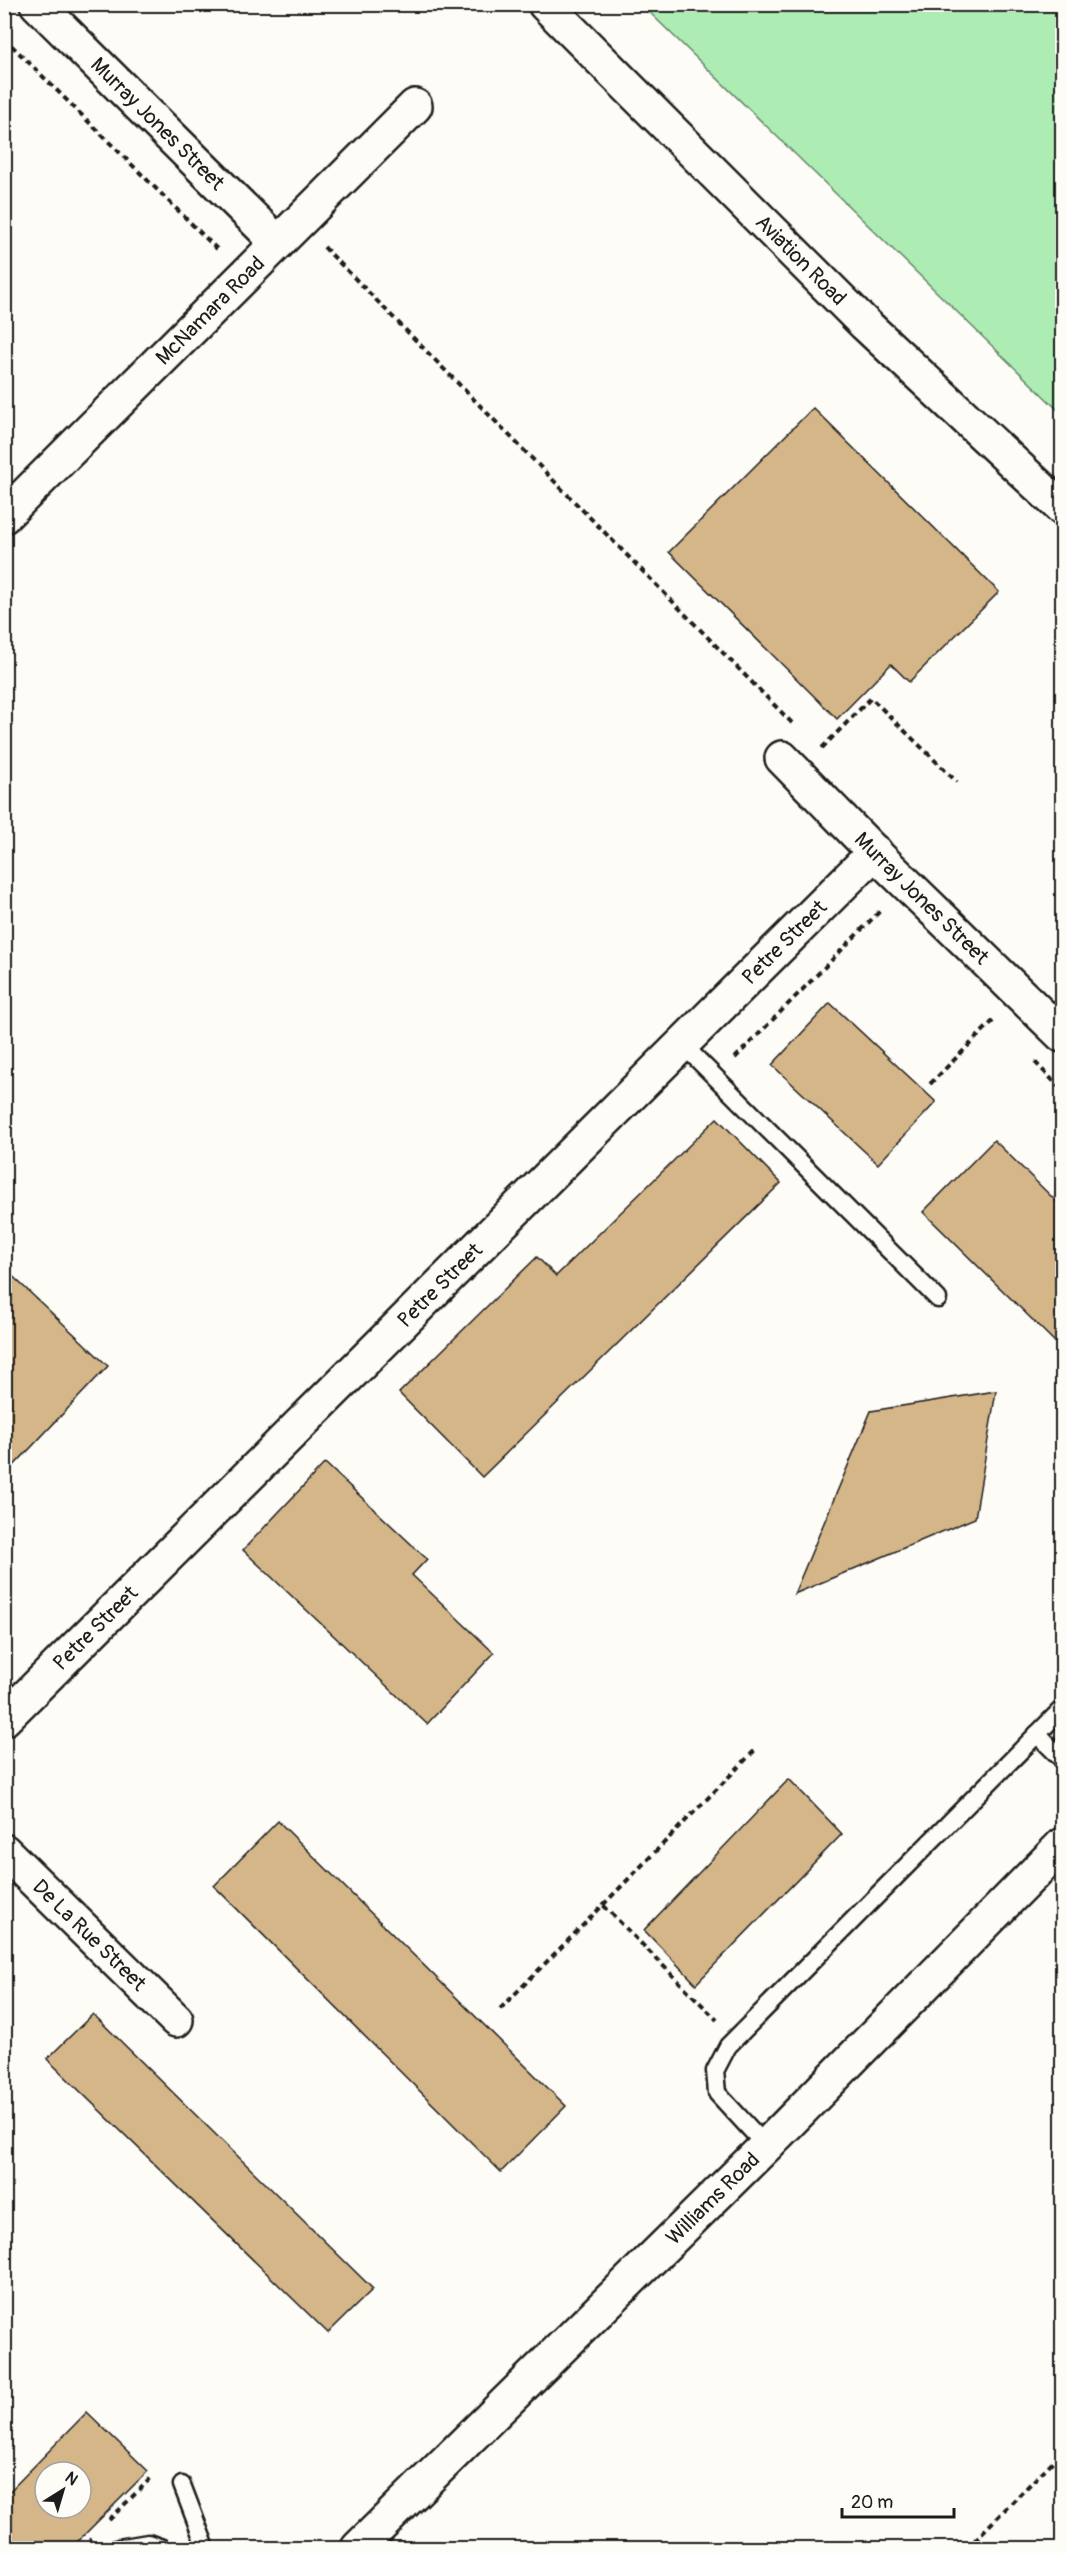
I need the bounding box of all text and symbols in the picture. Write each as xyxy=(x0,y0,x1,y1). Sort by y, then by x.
street label: Murray Jones Street xyxy=(85,51,231,196)
street label: Aviation Road xyxy=(750,209,852,311)
street label: McNamara Road xyxy=(150,250,270,371)
street label: Murray Jones Street xyxy=(849,826,995,971)
street label: Petre Street xyxy=(736,894,833,990)
street label: Petre Street xyxy=(392,1237,489,1333)
street label: Petre Street xyxy=(47,1579,144,1676)
street label: De La Rue Street xyxy=(27,1873,153,1997)
street label: Williams Road xyxy=(660,2146,765,2251)
north arrow xyxy=(33,2460,93,2520)
text: N xyxy=(61,2468,82,2490)
scale bar xyxy=(842,2481,954,2519)
text: 20 m xyxy=(851,2491,893,2514)

